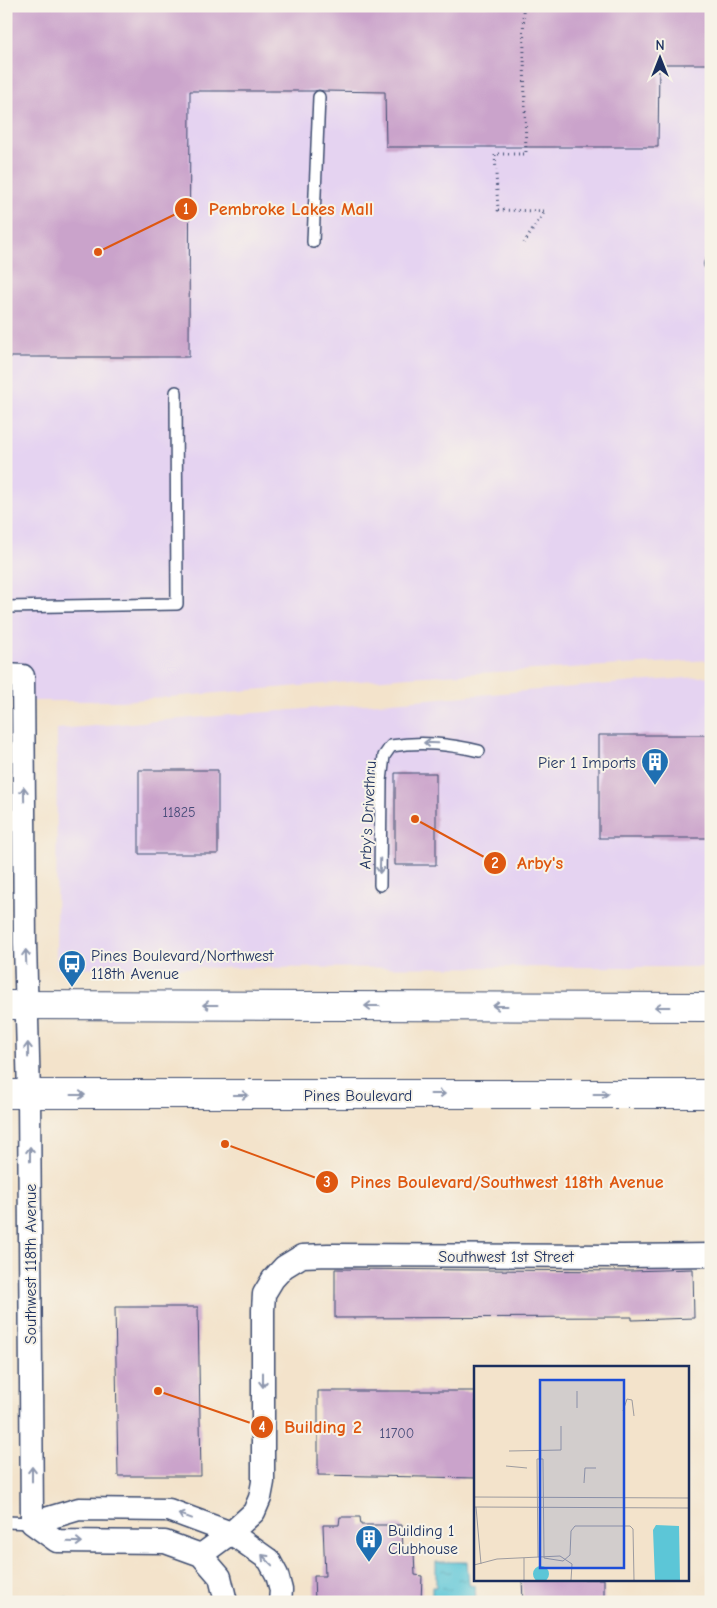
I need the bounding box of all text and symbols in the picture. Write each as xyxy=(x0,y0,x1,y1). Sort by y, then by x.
north arrow xyxy=(634,32,684,82)
text: N xyxy=(655,37,665,54)
callout: Pembroke Lakes Mall xyxy=(173,193,383,226)
text: Pembroke Lakes Mall xyxy=(209,199,373,220)
text: 1 xyxy=(183,200,189,218)
one-way arrow xyxy=(423,739,439,748)
building icon: Pier 1 Imports xyxy=(640,747,670,786)
place label: Pier 1 Imports xyxy=(538,754,636,772)
street label: Arby's Drivethru xyxy=(356,760,380,870)
one-way arrow xyxy=(19,786,29,802)
house number: 11825 xyxy=(162,804,196,821)
callout: Arby's xyxy=(482,847,574,880)
text: Arby's xyxy=(517,853,563,874)
text: 2 xyxy=(491,854,499,872)
one-way arrow xyxy=(376,858,385,874)
place label: Pines Boulevard/Northwest 118th Avenue xyxy=(91,947,274,983)
one-way arrow xyxy=(21,949,31,965)
bus stop icon: Pines Boulevard/Northwest 118th Avenue xyxy=(57,949,87,988)
one-way arrow xyxy=(202,1001,218,1010)
one-way arrow xyxy=(365,1001,381,1011)
one-way arrow xyxy=(492,1001,508,1011)
one-way arrow xyxy=(654,1002,670,1011)
one-way arrow xyxy=(24,1042,33,1058)
street label: Pines Boulevard xyxy=(304,1087,412,1105)
one-way arrow xyxy=(430,1089,446,1099)
one-way arrow xyxy=(592,1089,608,1099)
one-way arrow xyxy=(70,1090,86,1100)
one-way arrow xyxy=(232,1090,248,1100)
one-way arrow xyxy=(25,1146,34,1162)
callout: Pines Boulevard/Southwest 118th Avenue xyxy=(315,1165,673,1198)
text: Pines Boulevard/Southwest 118th Avenue xyxy=(350,1172,664,1193)
text: 3 xyxy=(323,1173,331,1191)
street label: Southwest 118th Avenue xyxy=(22,1184,40,1344)
street label: Southwest 1st Street xyxy=(438,1248,574,1266)
inset map xyxy=(474,1366,690,1580)
one-way arrow xyxy=(258,1372,268,1388)
callout: Building 2 xyxy=(249,1410,372,1443)
text: Building 2 xyxy=(284,1417,362,1438)
text: 4 xyxy=(258,1418,266,1436)
house number: 11700 xyxy=(380,1425,414,1442)
one-way arrow xyxy=(27,1466,37,1482)
one-way arrow xyxy=(178,1511,193,1520)
place label: Building 1 Clubhouse xyxy=(388,1522,458,1558)
building icon: Building 1 Clubhouse xyxy=(354,1524,384,1563)
one-way arrow xyxy=(66,1537,82,1547)
one-way arrow xyxy=(261,1554,273,1566)

